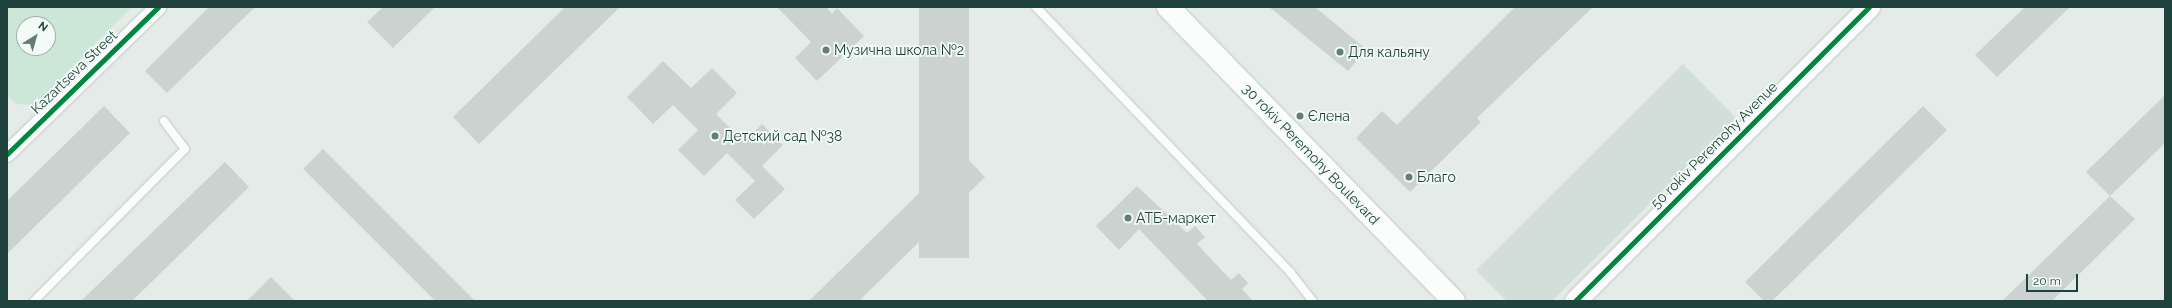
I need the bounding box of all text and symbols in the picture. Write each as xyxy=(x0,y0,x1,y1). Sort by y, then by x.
north arrow xyxy=(16,16,56,56)
text: N xyxy=(36,19,50,35)
street label: Kazartseva Street xyxy=(28,27,120,117)
place label: Музична школа №2 xyxy=(834,42,964,58)
place label: Для кальяну xyxy=(1348,44,1430,60)
marker: Музична школа №2 xyxy=(821,45,831,55)
marker: Для кальяну xyxy=(1335,47,1345,57)
street label: 50 rokiv Peremohy Avenue xyxy=(1647,78,1781,212)
street label: 30 rokiv Peremohy Boulevard xyxy=(1239,80,1383,228)
place label: Єлена xyxy=(1308,108,1350,124)
marker: Єлена xyxy=(1295,111,1305,121)
place label: Детский сад №38 xyxy=(723,128,842,144)
marker: Детский сад №38 xyxy=(710,131,720,141)
place label: Благо xyxy=(1417,169,1456,185)
marker: Благо xyxy=(1404,172,1414,182)
place label: АТБ-маркет xyxy=(1136,210,1216,226)
marker: АТБ-маркет xyxy=(1123,213,1133,223)
scale bar xyxy=(2028,266,2080,292)
text: 20 m xyxy=(2033,274,2061,288)

